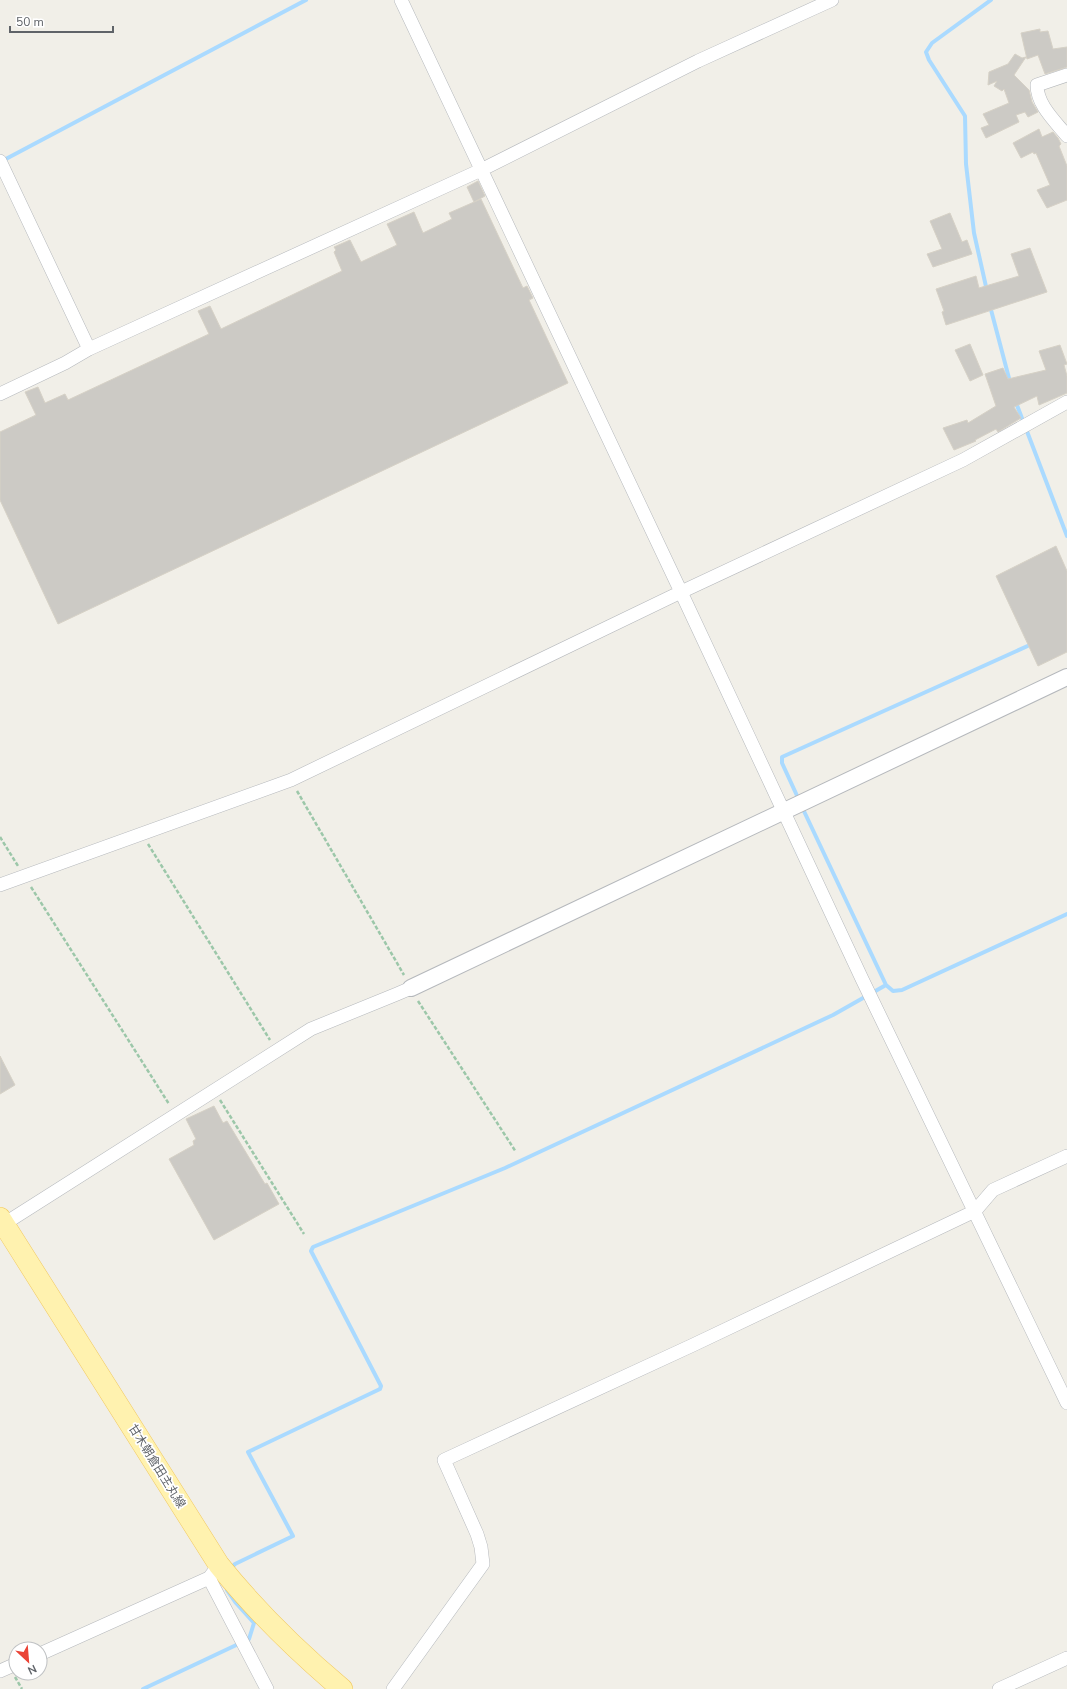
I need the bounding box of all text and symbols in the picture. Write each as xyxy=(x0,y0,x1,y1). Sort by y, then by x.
scale bar xyxy=(10,8,113,34)
text: 50 m xyxy=(16,14,44,30)
street label: 甘木朝倉田主丸線 xyxy=(125,1421,189,1511)
north arrow xyxy=(8,1641,48,1681)
text: N xyxy=(25,1661,39,1678)

